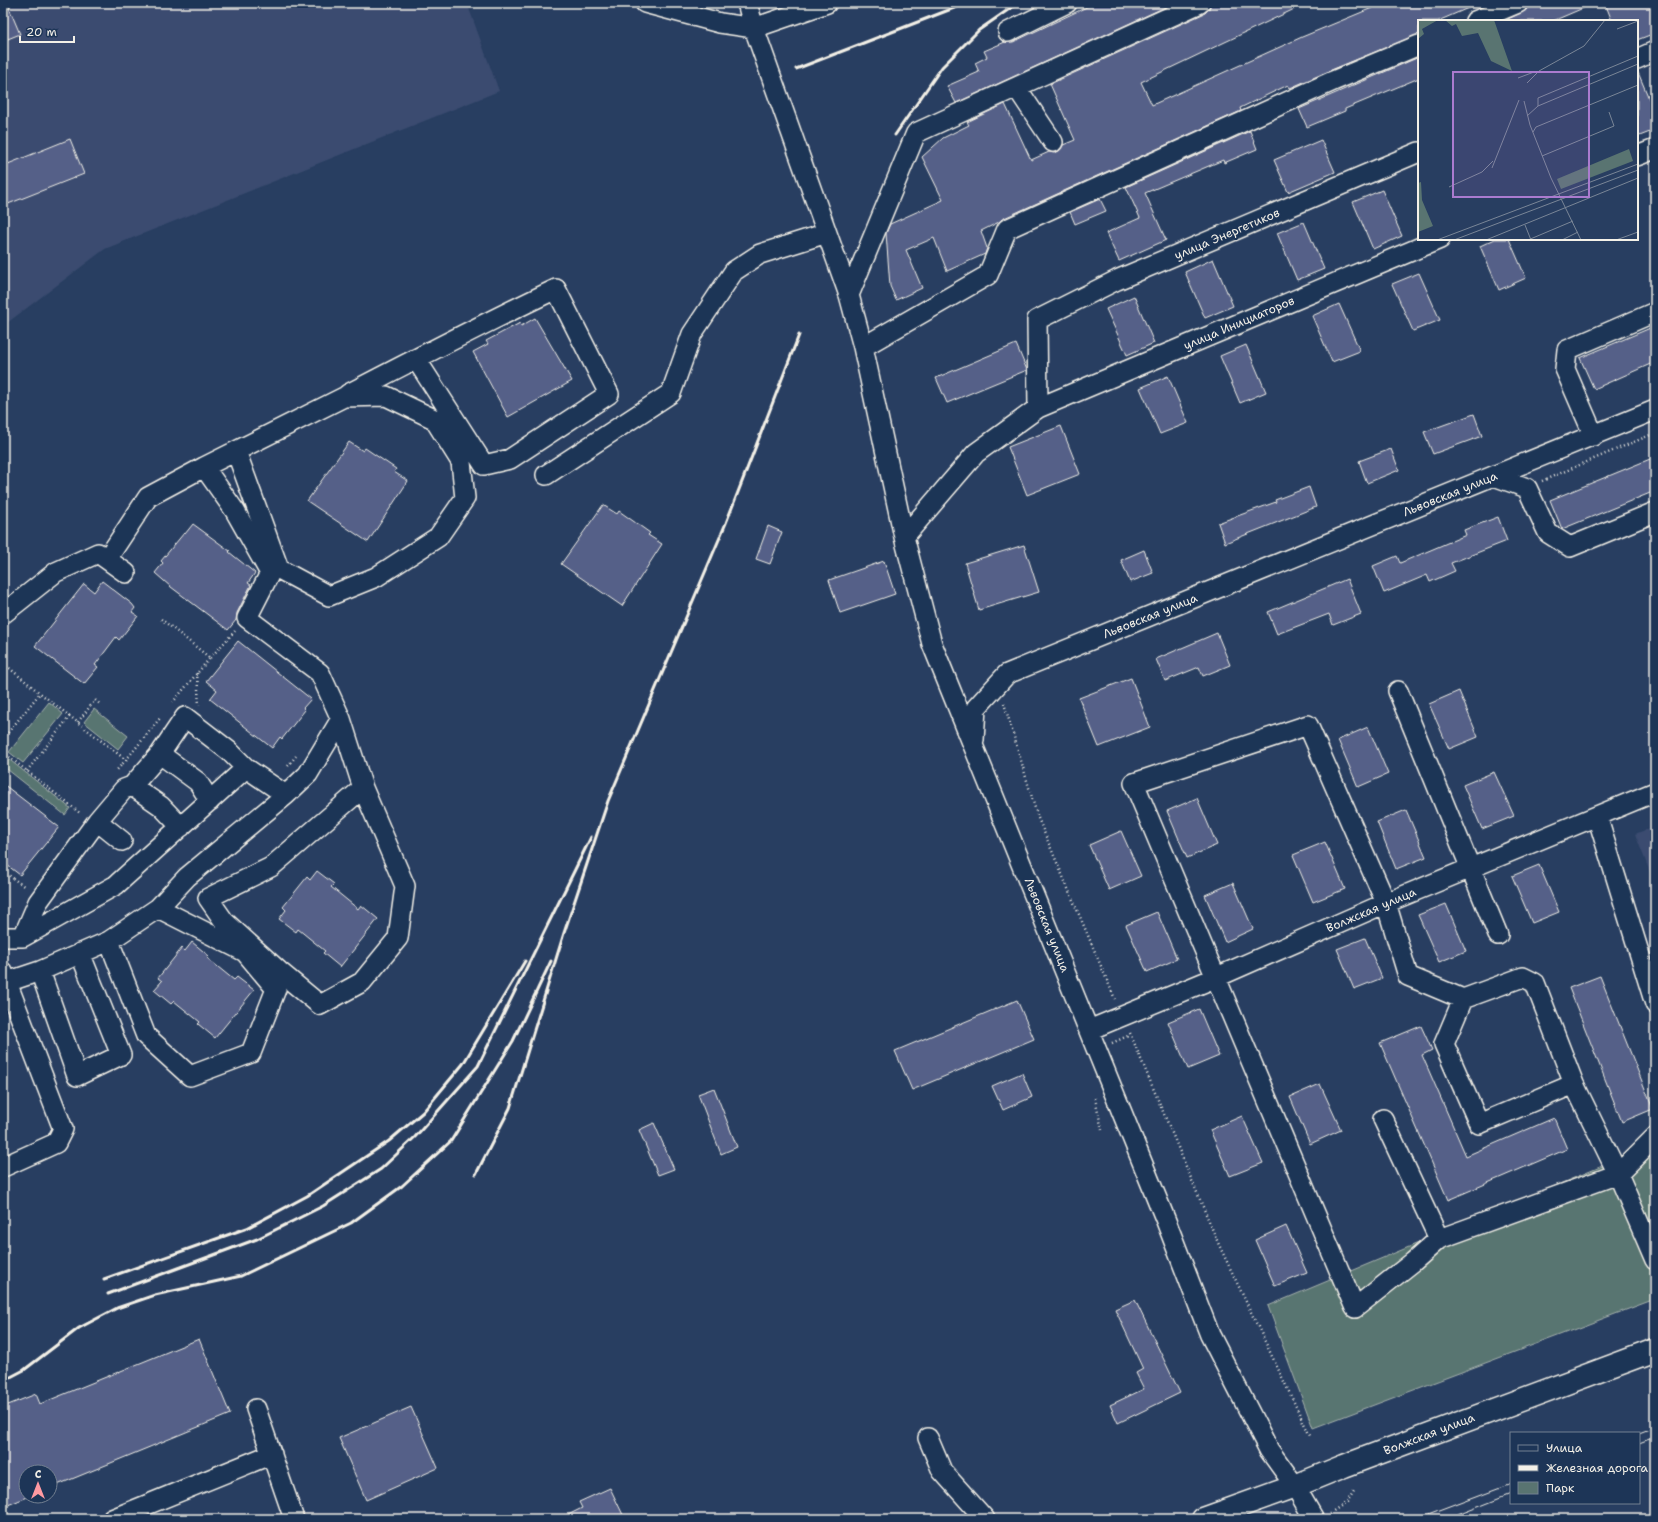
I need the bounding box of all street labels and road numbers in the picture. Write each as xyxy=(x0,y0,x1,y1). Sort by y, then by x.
street label: улица Энергетиков xyxy=(1172,205,1282,263)
street label: улица Инициаторов xyxy=(1181,292,1297,354)
street label: Львовская улица xyxy=(1400,468,1500,520)
street label: Львовская улица xyxy=(1100,590,1200,642)
street label: Львовская улица xyxy=(1021,875,1073,975)
street label: Волжская улица xyxy=(1324,884,1419,936)
street label: Волжская улица xyxy=(1381,1409,1477,1459)

